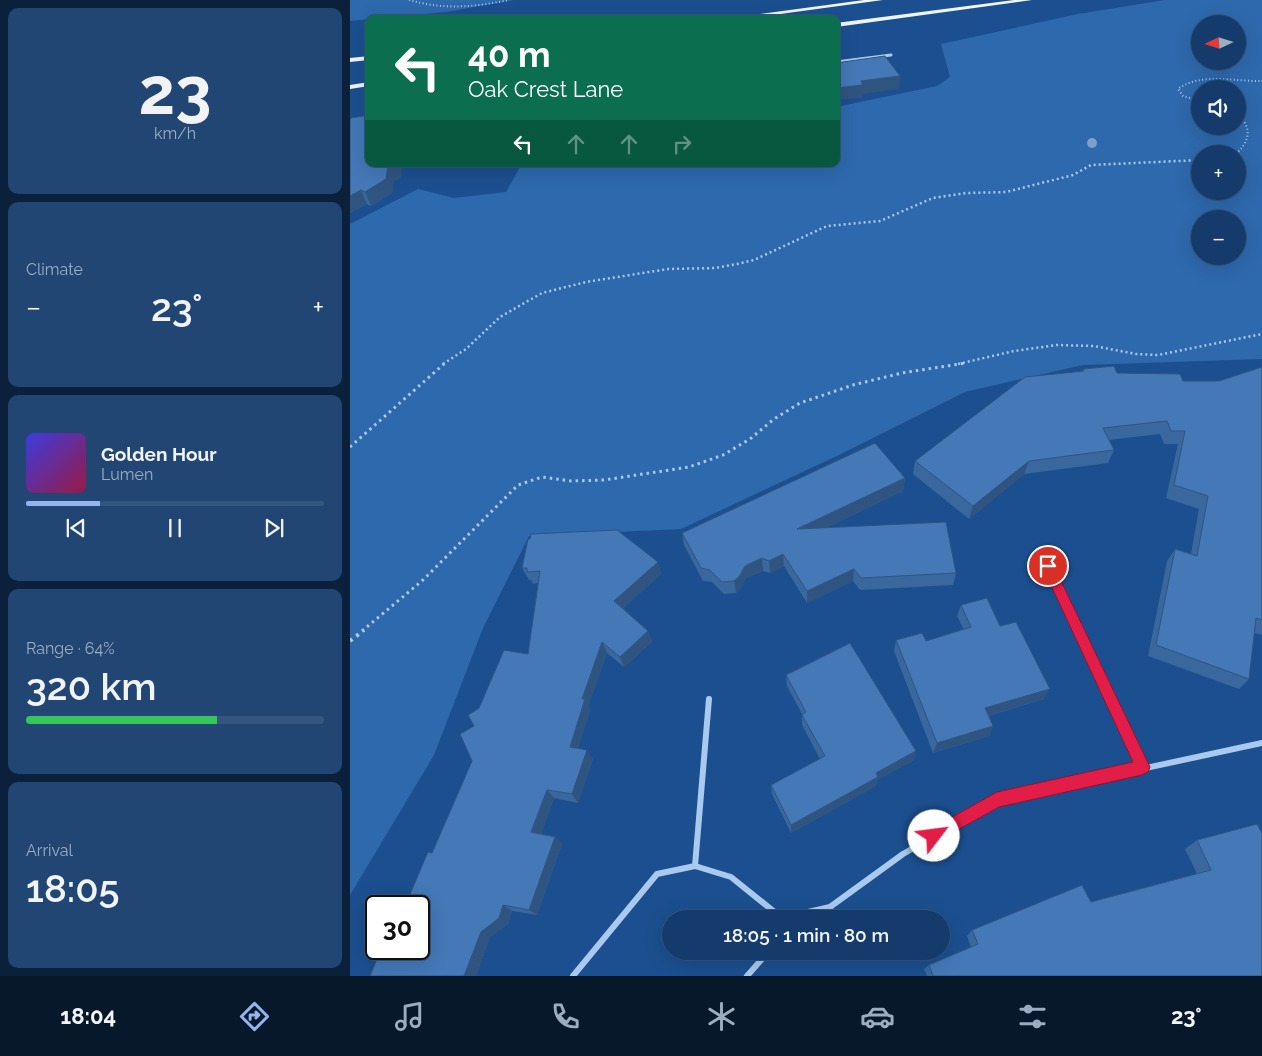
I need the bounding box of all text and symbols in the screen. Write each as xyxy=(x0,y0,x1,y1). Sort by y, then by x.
north arrow xyxy=(1191,15,1246,70)
map controls xyxy=(1191,15,1246,265)
text: 40 m xyxy=(468,34,550,75)
icon: left xyxy=(385,35,450,100)
text: 23 xyxy=(139,53,211,129)
text: Oak Crest Lane xyxy=(468,76,623,102)
button: sound xyxy=(1191,80,1246,135)
text: km/h xyxy=(154,124,196,143)
icon: left xyxy=(509,130,537,158)
icon: ahead xyxy=(562,130,590,158)
icon: ahead xyxy=(615,130,643,158)
icon: right xyxy=(668,130,696,158)
button: + xyxy=(1191,145,1246,200)
button: − xyxy=(1191,210,1246,265)
text: Climate xyxy=(26,260,83,279)
text: 23° xyxy=(151,285,203,330)
text: − xyxy=(26,291,41,324)
text: + xyxy=(312,291,324,324)
text: Golden Hour xyxy=(101,443,217,465)
text: Lumen xyxy=(101,465,153,484)
icon: previous xyxy=(62,514,90,542)
icon: pause xyxy=(161,514,189,542)
icon: next xyxy=(260,514,288,542)
pin xyxy=(1027,545,1069,587)
icon: arrive xyxy=(1034,552,1062,580)
text: Range · 64% xyxy=(26,639,115,658)
text: 320 km xyxy=(26,664,157,709)
position arrow xyxy=(907,809,959,861)
text: Arrival xyxy=(26,841,73,860)
text: 18:05 xyxy=(26,866,119,911)
speed limit sign: 30 xyxy=(365,895,430,960)
text: 18:05 · 1 min · 80 m xyxy=(723,924,889,946)
icon: directions xyxy=(237,999,272,1034)
icon: music xyxy=(392,999,427,1034)
icon: phone xyxy=(548,999,583,1034)
icon: climate xyxy=(704,999,739,1034)
icon: car xyxy=(860,999,895,1034)
icon: filters xyxy=(1015,999,1050,1034)
text: 18:04 xyxy=(60,1003,116,1029)
text: 23° xyxy=(1171,1003,1202,1029)

